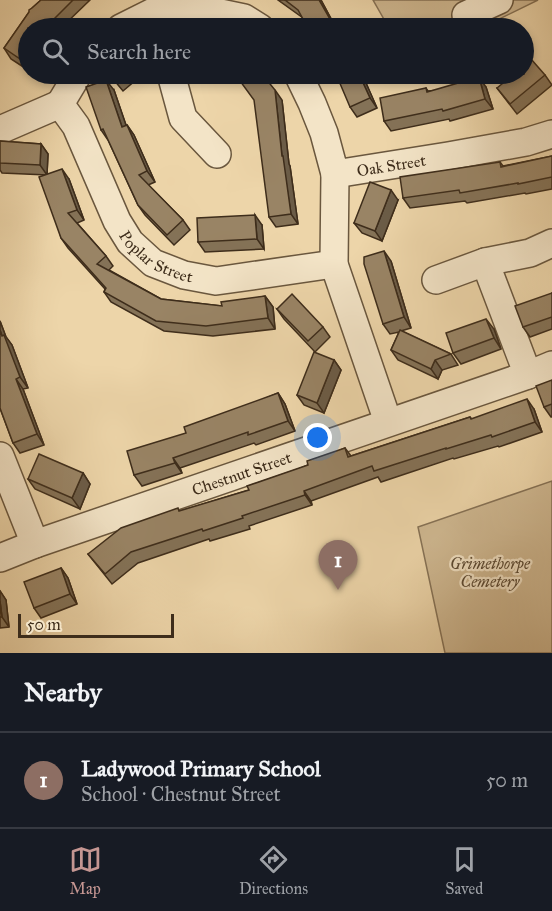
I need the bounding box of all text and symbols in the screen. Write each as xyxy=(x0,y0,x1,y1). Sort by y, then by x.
search box xyxy=(18,18,534,84)
icon: search xyxy=(39,35,72,68)
text: Search here xyxy=(87,38,191,65)
street label: Oak Street xyxy=(356,151,428,180)
street label: Poplar Street xyxy=(115,227,195,287)
your location xyxy=(303,423,332,452)
street label: Chestnut Street xyxy=(189,448,294,500)
pin: 1 xyxy=(318,540,358,590)
park label: Grimethorpe Cemetery xyxy=(450,554,531,591)
scale bar xyxy=(18,611,174,638)
text: 50 m xyxy=(27,615,61,634)
text: Nearby xyxy=(24,676,102,708)
text: Ladywood Primary School xyxy=(81,755,321,782)
text: 1 xyxy=(40,768,47,792)
text: 50 m xyxy=(486,768,528,792)
text: School · Chestnut Street xyxy=(81,782,281,806)
tab: Map xyxy=(69,843,102,898)
tab: Directions xyxy=(239,843,308,898)
tab: Saved xyxy=(445,843,483,898)

